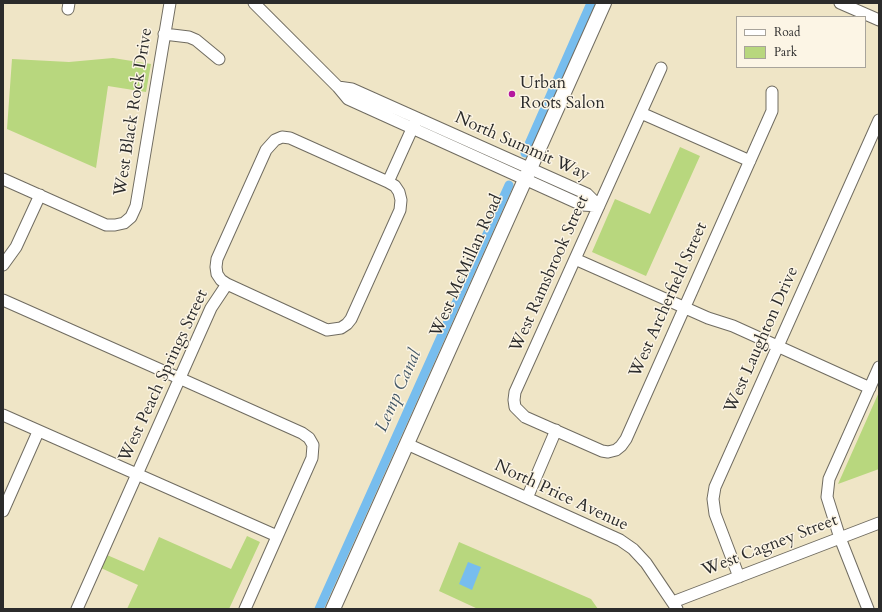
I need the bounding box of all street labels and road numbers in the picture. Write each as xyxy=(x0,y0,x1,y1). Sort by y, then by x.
street label: West Black Rock Drive xyxy=(111,26,157,198)
street label: North Summit Way xyxy=(451,108,593,186)
street label: West McMillan Road xyxy=(426,191,508,341)
street label: West Ramsbrook Street xyxy=(506,192,594,356)
street label: West Archerfield Street xyxy=(626,219,712,381)
street label: West Laughton Drive xyxy=(721,264,803,416)
street label: West Peach Springs Street xyxy=(115,287,213,465)
street label: North Price Avenue xyxy=(491,456,631,536)
street label: West Cagney Street xyxy=(699,511,841,581)

